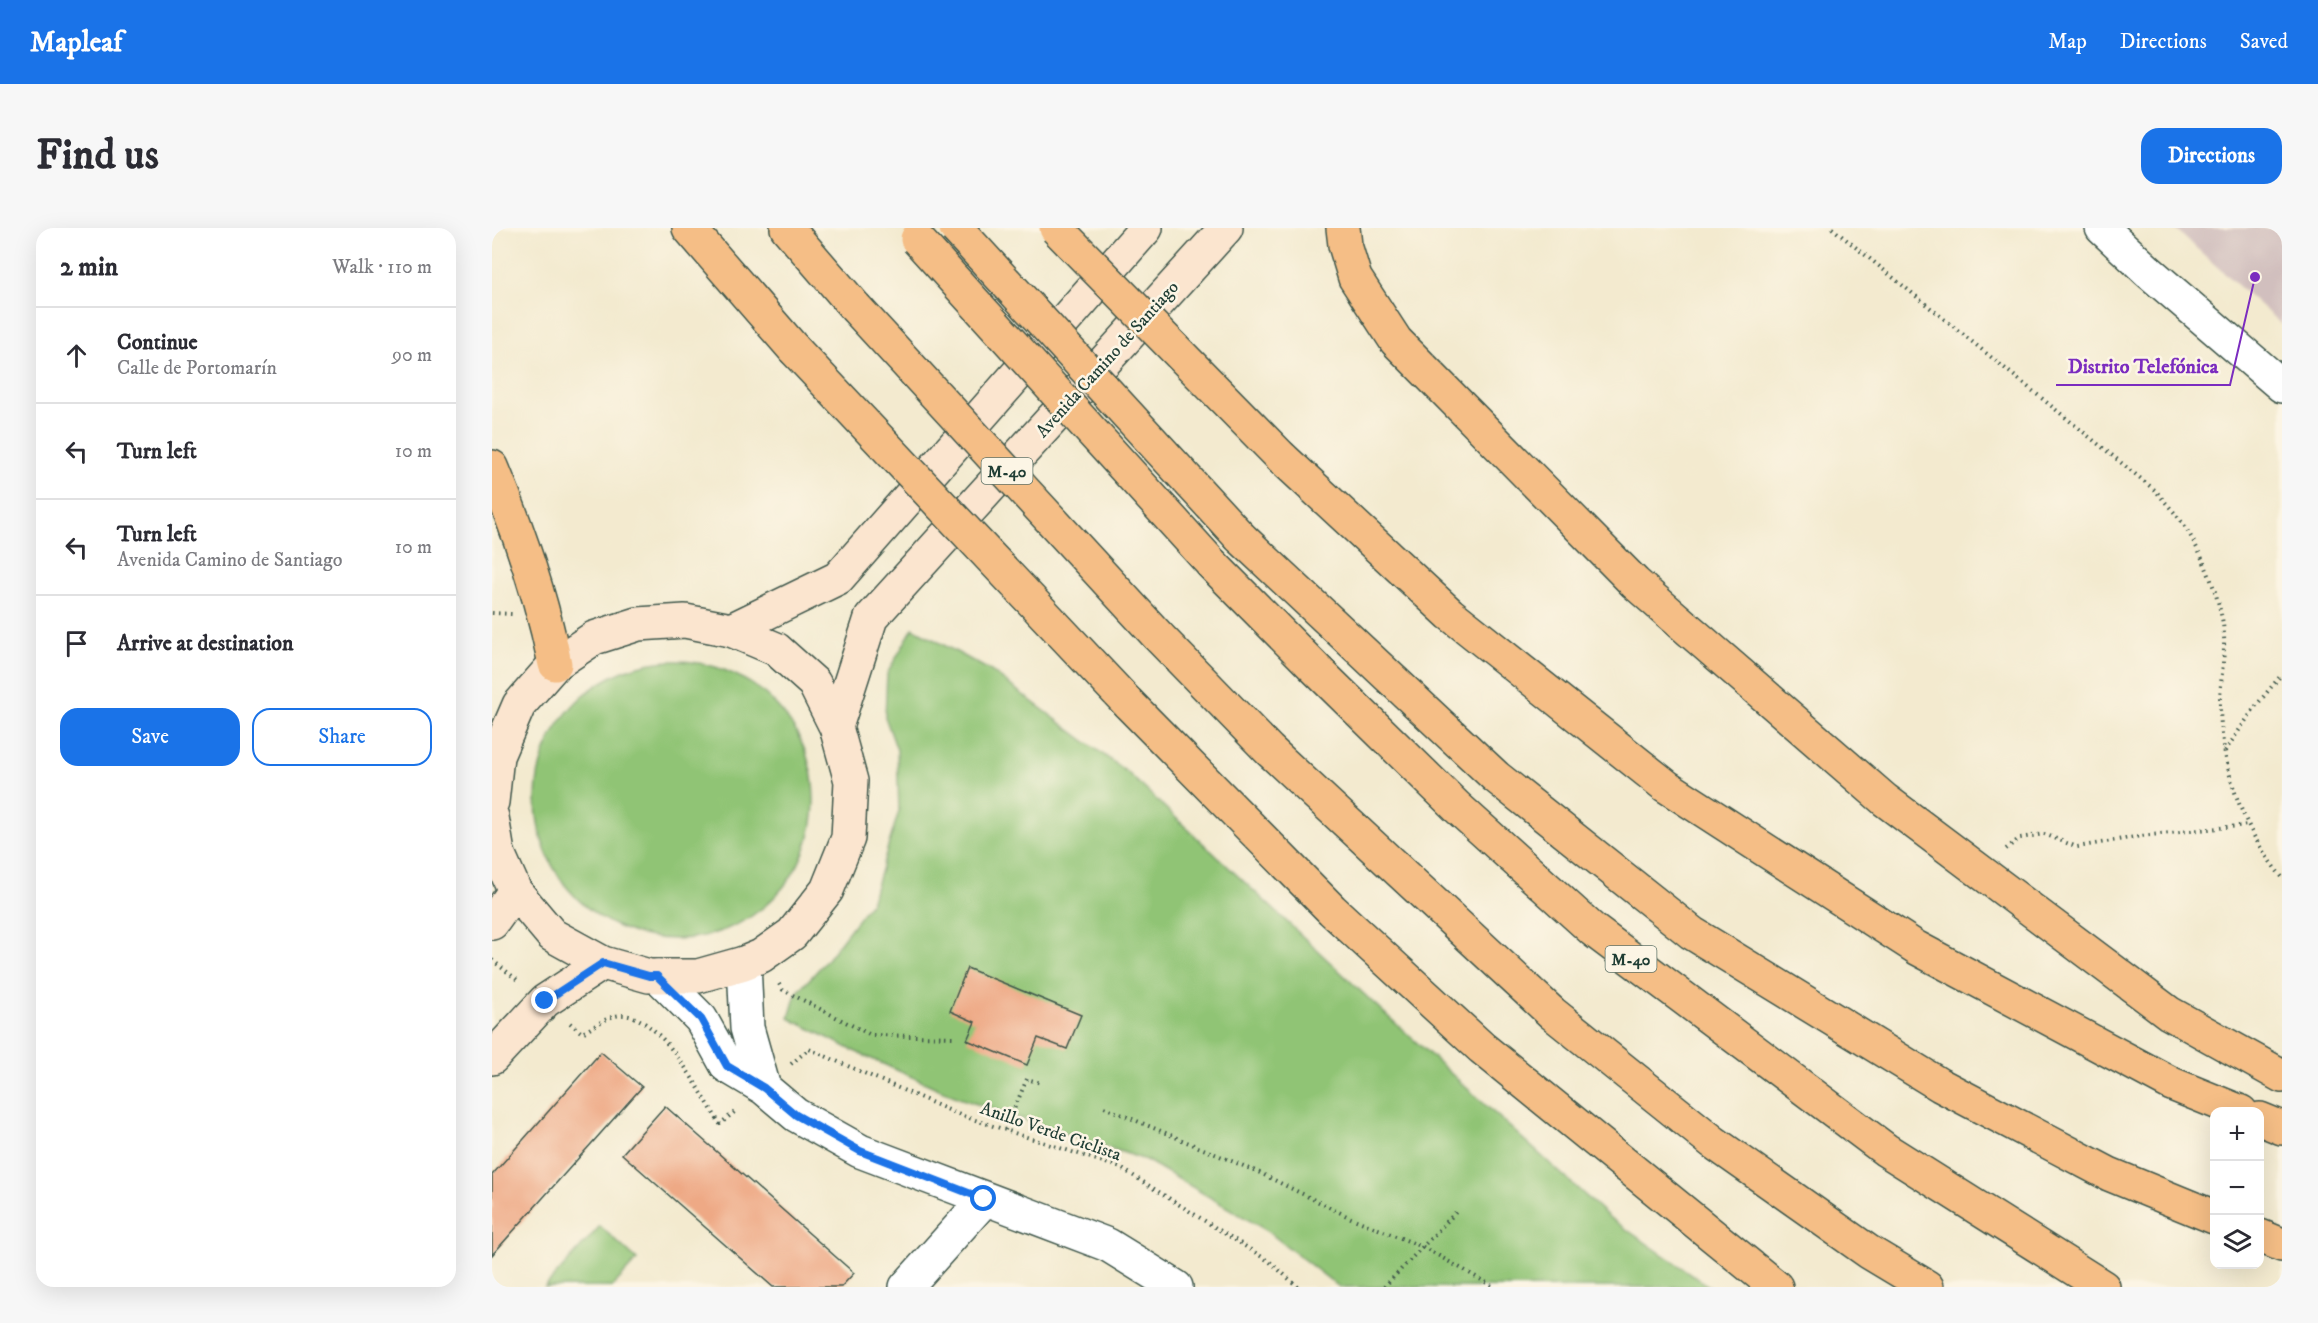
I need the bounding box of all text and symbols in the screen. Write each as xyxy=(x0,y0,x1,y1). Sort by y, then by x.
text: Mapleaf xyxy=(30,25,122,60)
text: Map xyxy=(2048,29,2087,55)
text: Directions xyxy=(2120,29,2207,55)
text: Saved xyxy=(2240,29,2288,55)
button: Directions xyxy=(2141,128,2282,184)
text: Find us xyxy=(36,130,159,182)
text: 2 min xyxy=(60,251,118,284)
text: Walk · 110 m xyxy=(332,255,432,280)
street label: Avenida Camino de Santiago xyxy=(1032,277,1184,442)
text: Continue xyxy=(117,329,198,356)
icon: ahead xyxy=(60,339,93,372)
text: 90 m xyxy=(392,343,432,368)
callout: Distrito Telefónica xyxy=(2056,347,2230,385)
text: Distrito Telefónica xyxy=(2068,355,2219,380)
text: Calle de Portomarín xyxy=(117,356,277,381)
icon: left xyxy=(60,435,93,468)
text: Turn left xyxy=(117,438,197,465)
text: 10 m xyxy=(395,439,432,464)
road number: M-40 xyxy=(982,458,1032,484)
text: Turn left xyxy=(117,521,197,548)
icon: left xyxy=(60,531,93,564)
text: 10 m xyxy=(395,535,432,560)
text: Avenida Camino de Santiago xyxy=(117,548,343,573)
icon: arrive xyxy=(60,627,93,660)
text: Arrive at destination xyxy=(117,630,294,657)
button: Save xyxy=(60,708,240,766)
button: Share xyxy=(252,708,432,766)
road number: M-40 xyxy=(1606,946,1656,972)
route end xyxy=(531,987,557,1013)
street label: Anillo Verde Ciclista xyxy=(977,1098,1124,1166)
map controls xyxy=(2210,1107,2264,1269)
button: + xyxy=(2210,1107,2264,1161)
button: − xyxy=(2210,1161,2264,1215)
route start xyxy=(970,1185,996,1211)
button: layers xyxy=(2210,1215,2264,1269)

